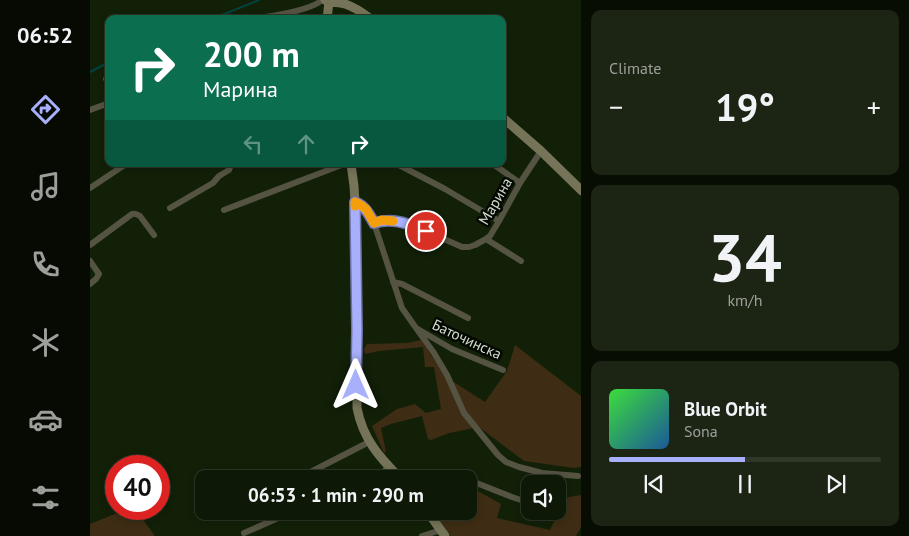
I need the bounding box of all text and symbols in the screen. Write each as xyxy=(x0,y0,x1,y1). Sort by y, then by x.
text: 06:52 xyxy=(17,21,73,49)
text: 200 m xyxy=(203,31,300,77)
icon: right xyxy=(120,35,185,100)
text: Climate xyxy=(609,58,661,78)
text: Марина xyxy=(203,75,278,103)
text: 19° xyxy=(715,82,775,131)
text: − xyxy=(609,88,623,125)
text: + xyxy=(867,88,881,125)
icon: directions xyxy=(28,92,63,127)
icon: left xyxy=(239,130,267,158)
icon: ahead xyxy=(292,130,320,158)
icon: right xyxy=(345,130,373,158)
icon: music xyxy=(28,169,63,204)
street label: Марина xyxy=(474,174,516,228)
pin xyxy=(405,210,447,252)
text: 34 xyxy=(708,215,782,299)
icon: arrive xyxy=(412,217,440,245)
icon: phone xyxy=(28,247,63,282)
text: km/h xyxy=(727,290,763,310)
street label: Баточинска xyxy=(429,315,505,363)
icon: climate xyxy=(28,325,63,360)
position arrow xyxy=(329,358,381,410)
text: Blue Orbit xyxy=(684,397,767,421)
icon: car xyxy=(28,402,63,437)
text: Sona xyxy=(684,421,718,441)
speed limit sign: 40 xyxy=(105,455,170,520)
icon: previous xyxy=(640,470,668,498)
icon: pause xyxy=(731,470,759,498)
icon: next xyxy=(822,470,850,498)
map controls xyxy=(521,475,566,520)
button: sound xyxy=(521,475,566,520)
icon: filters xyxy=(28,480,63,515)
text: 06:53 · 1 min · 290 m xyxy=(248,483,424,507)

